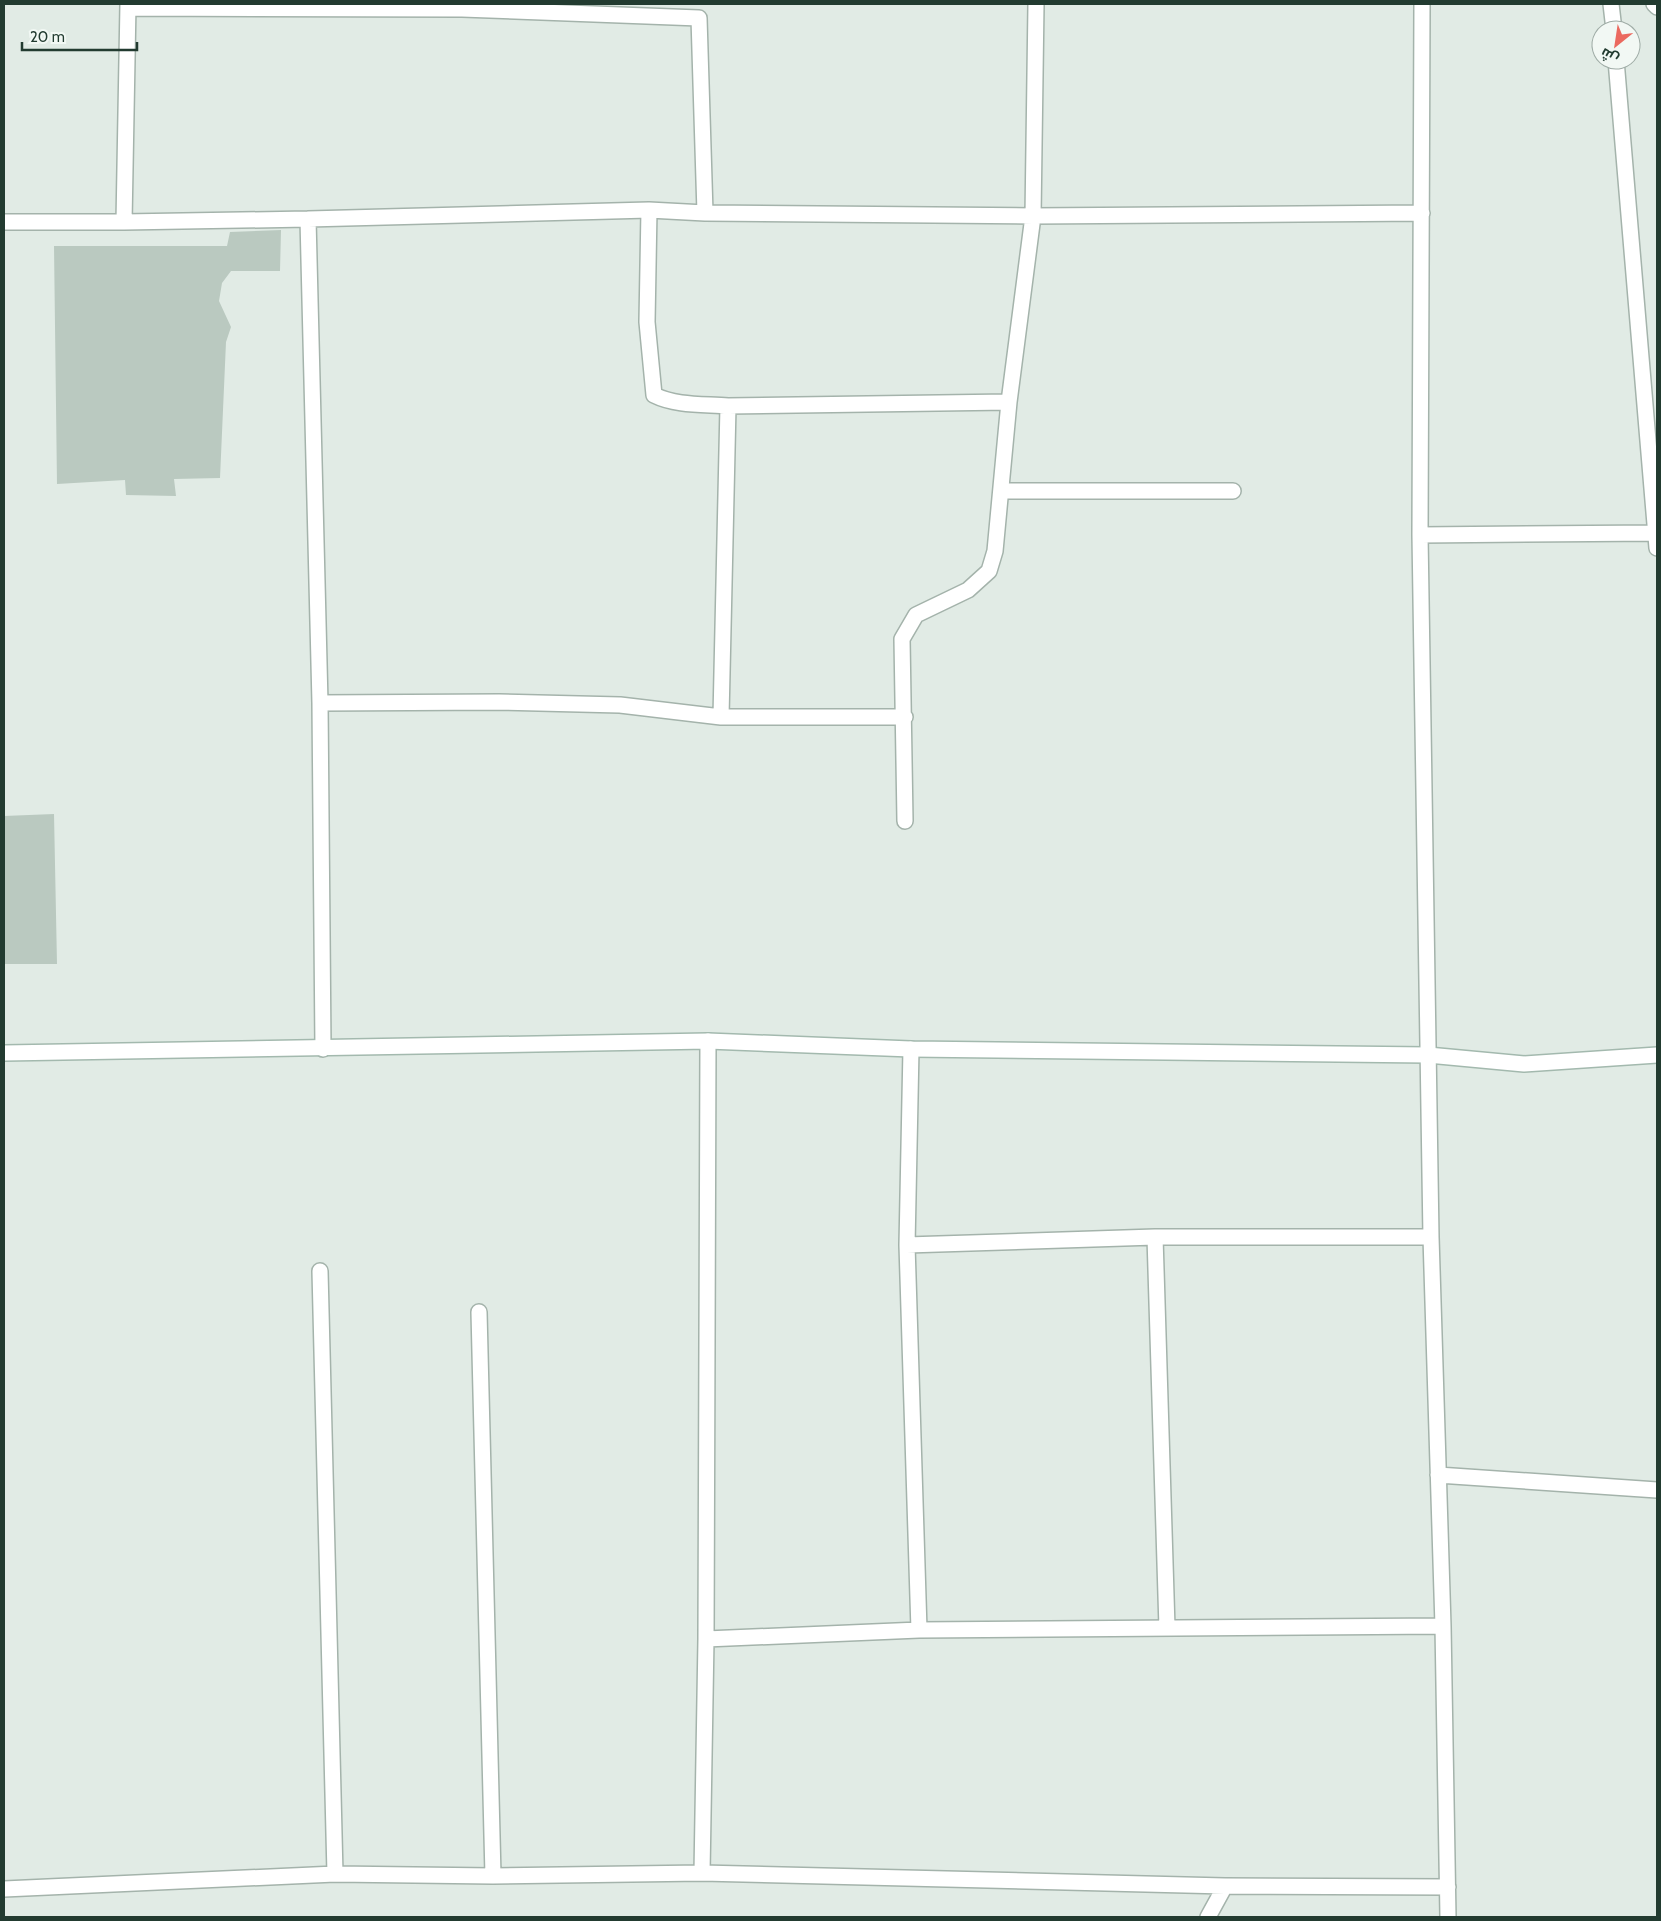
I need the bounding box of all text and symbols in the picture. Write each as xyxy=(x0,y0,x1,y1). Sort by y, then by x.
scale bar xyxy=(22,20,138,52)
north arrow xyxy=(1591,20,1641,70)
text: 20 m xyxy=(30,28,65,46)
text: ش xyxy=(1597,44,1622,69)

